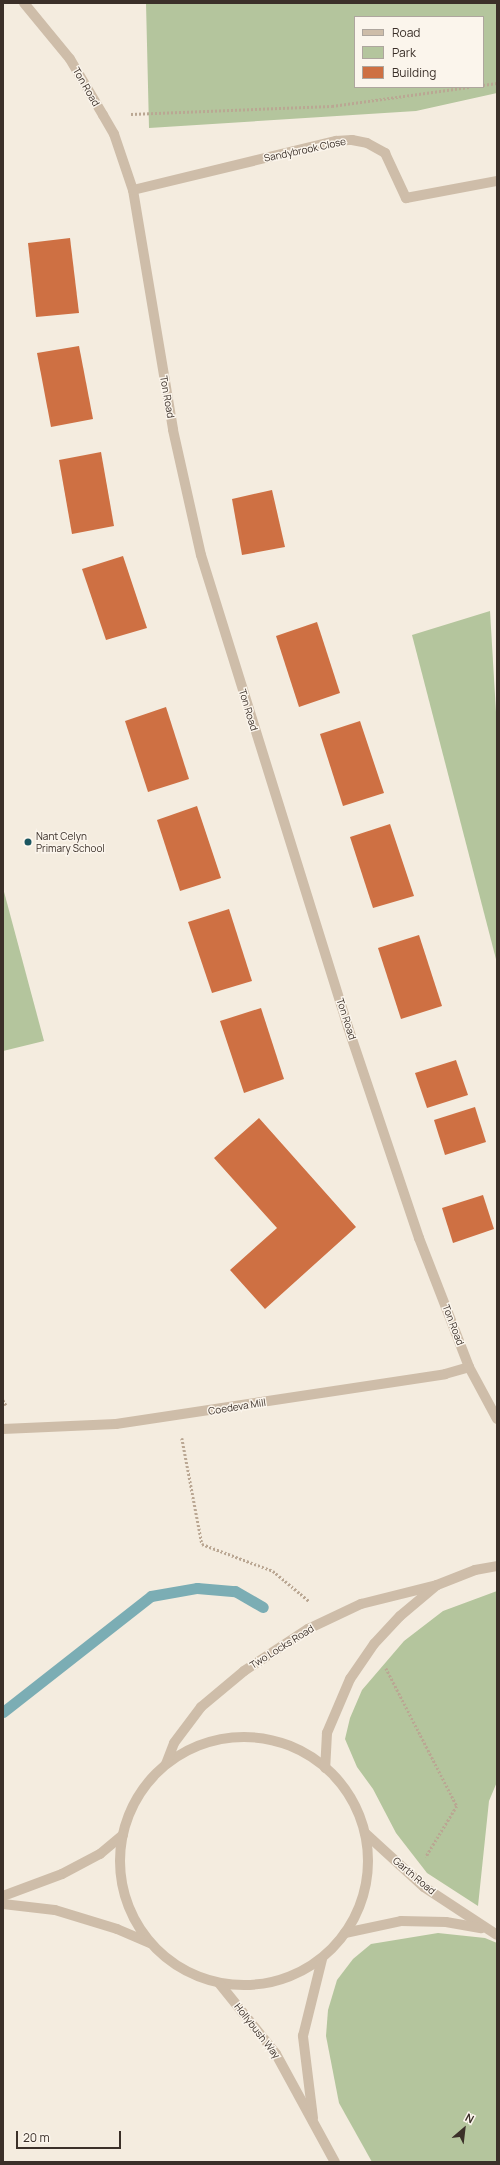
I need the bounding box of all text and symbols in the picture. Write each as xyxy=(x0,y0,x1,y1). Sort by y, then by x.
legend xyxy=(354,16,484,88)
text: Road xyxy=(392,24,420,41)
text: Park xyxy=(392,44,416,61)
text: Building xyxy=(392,64,436,81)
street label: Ton Road xyxy=(70,66,102,108)
street label: Sandybrook Close xyxy=(263,135,347,165)
street label: Ton Road xyxy=(157,375,177,419)
street label: Ton Road xyxy=(236,688,260,732)
place label: Nant Celyn Primary School xyxy=(36,830,105,854)
marker: Nant Celyn Primary School xyxy=(23,837,33,847)
street label: Ton Road xyxy=(334,997,358,1041)
street label: Ton Road xyxy=(440,1303,466,1347)
street label: Coedeva Mill xyxy=(207,1397,267,1417)
street label: Two Locks Road xyxy=(248,1623,316,1671)
street label: Garth Road xyxy=(390,1855,438,1897)
street label: Hollybush Way xyxy=(232,2001,282,2061)
north arrow xyxy=(444,2109,484,2149)
text: N xyxy=(463,2109,477,2126)
scale bar xyxy=(18,2123,123,2149)
text: 20 m xyxy=(23,2129,50,2146)

